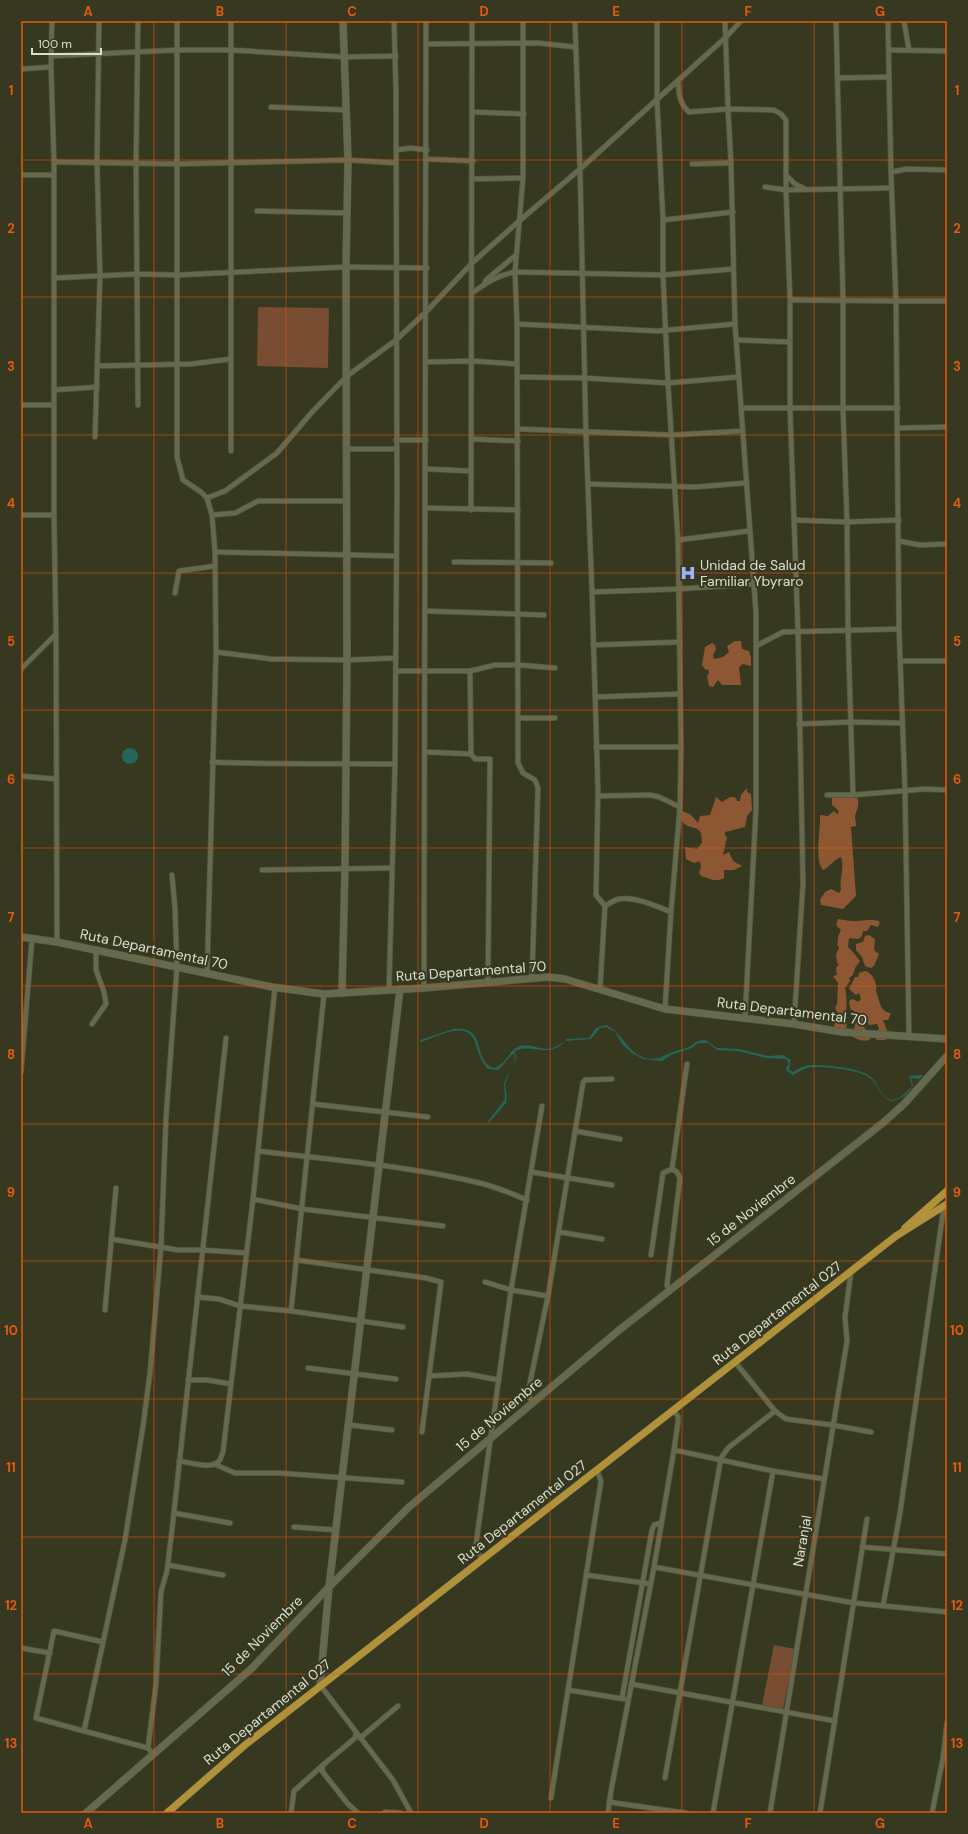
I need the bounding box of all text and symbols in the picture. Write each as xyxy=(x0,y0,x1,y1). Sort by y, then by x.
text: A xyxy=(83,3,93,20)
text: B xyxy=(216,3,224,20)
text: C xyxy=(347,3,357,20)
text: D xyxy=(479,3,489,20)
text: E xyxy=(612,3,620,20)
text: F xyxy=(744,3,752,20)
text: G xyxy=(875,3,885,20)
scale bar xyxy=(32,30,101,56)
text: 100 m xyxy=(38,36,72,52)
text: 1 xyxy=(9,82,13,99)
text: 1 xyxy=(955,82,959,99)
text: 2 xyxy=(7,220,15,237)
text: 2 xyxy=(953,220,961,237)
text: 3 xyxy=(7,358,15,375)
text: 3 xyxy=(953,358,961,375)
text: 4 xyxy=(7,495,15,512)
text: 4 xyxy=(953,495,961,512)
place label: Unidad de Salud Familiar Ybyraro xyxy=(700,556,806,590)
hospital icon: Unidad de Salud Familiar Ybyraro xyxy=(679,564,697,582)
text: 5 xyxy=(7,633,15,650)
text: 5 xyxy=(953,633,961,650)
text: 6 xyxy=(7,771,15,788)
text: 6 xyxy=(953,771,961,788)
text: 7 xyxy=(8,909,15,926)
text: 7 xyxy=(954,909,961,926)
street label: Ruta Departamental 70 xyxy=(78,925,230,973)
street label: Ruta Departamental 70 xyxy=(395,957,547,985)
street label: Ruta Departamental 70 xyxy=(716,993,868,1029)
text: 8 xyxy=(7,1046,15,1063)
text: 8 xyxy=(953,1046,961,1063)
street label: 15 de Noviembre xyxy=(703,1170,799,1250)
text: 9 xyxy=(7,1184,15,1201)
text: 9 xyxy=(953,1184,961,1201)
street label: Ruta Departamental 027 xyxy=(709,1257,845,1369)
text: 10 xyxy=(4,1322,18,1339)
text: 10 xyxy=(950,1322,964,1339)
street label: 15 de Noviembre xyxy=(452,1373,546,1455)
street label: Ruta Departamental 027 xyxy=(454,1456,590,1568)
text: 11 xyxy=(6,1459,16,1476)
text: 11 xyxy=(952,1459,962,1476)
street label: Naranjal xyxy=(789,1514,815,1568)
street label: 15 de Noviembre xyxy=(218,1592,306,1680)
text: 12 xyxy=(5,1597,17,1614)
text: 12 xyxy=(951,1597,963,1614)
street label: Ruta Departamental 027 xyxy=(200,1655,334,1769)
text: 13 xyxy=(5,1735,17,1752)
text: 13 xyxy=(951,1735,963,1752)
text: A xyxy=(83,1815,93,1832)
text: B xyxy=(216,1815,224,1832)
text: C xyxy=(347,1815,357,1832)
text: D xyxy=(479,1815,489,1832)
text: E xyxy=(612,1815,620,1832)
text: F xyxy=(744,1815,752,1832)
text: G xyxy=(875,1815,885,1832)

